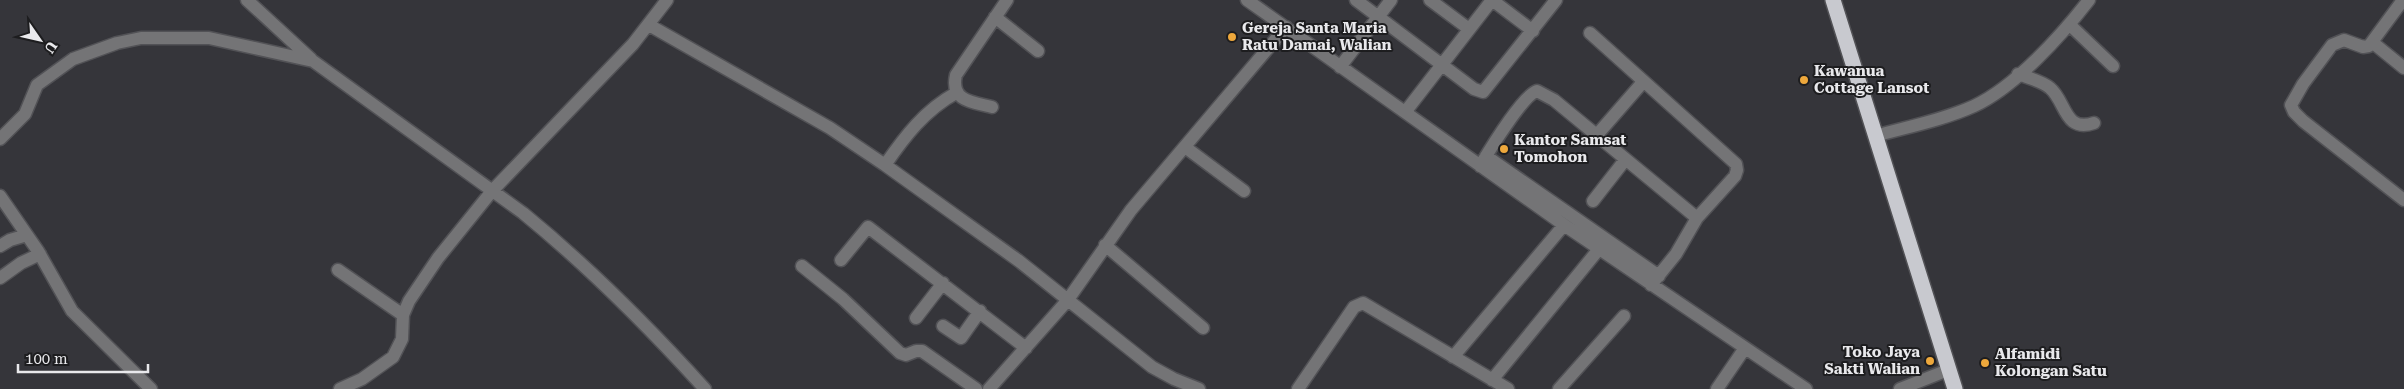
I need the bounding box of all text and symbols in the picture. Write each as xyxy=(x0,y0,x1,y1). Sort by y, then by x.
north arrow xyxy=(15,15,65,65)
place label: Gereja Santa Maria Ratu Damai, Walian xyxy=(1242,19,1392,54)
marker: Gereja Santa Maria Ratu Damai, Walian xyxy=(1226,31,1238,43)
text: U xyxy=(41,38,60,56)
place label: Kawanua Cottage Lansot xyxy=(1814,62,1929,97)
marker: Kawanua Cottage Lansot xyxy=(1798,74,1810,86)
place label: Kantor Samsat Tomohon xyxy=(1514,131,1626,166)
marker: Kantor Samsat Tomohon xyxy=(1498,143,1510,155)
scale bar xyxy=(18,342,148,374)
place label: Toko Jaya Sakti Walian xyxy=(1824,343,1920,378)
place label: Alfamidi Kolongan Satu xyxy=(1995,345,2107,380)
text: 100 m xyxy=(25,350,68,368)
marker: Toko Jaya Sakti Walian xyxy=(1924,355,1936,367)
marker: Alfamidi Kolongan Satu xyxy=(1979,357,1991,369)

